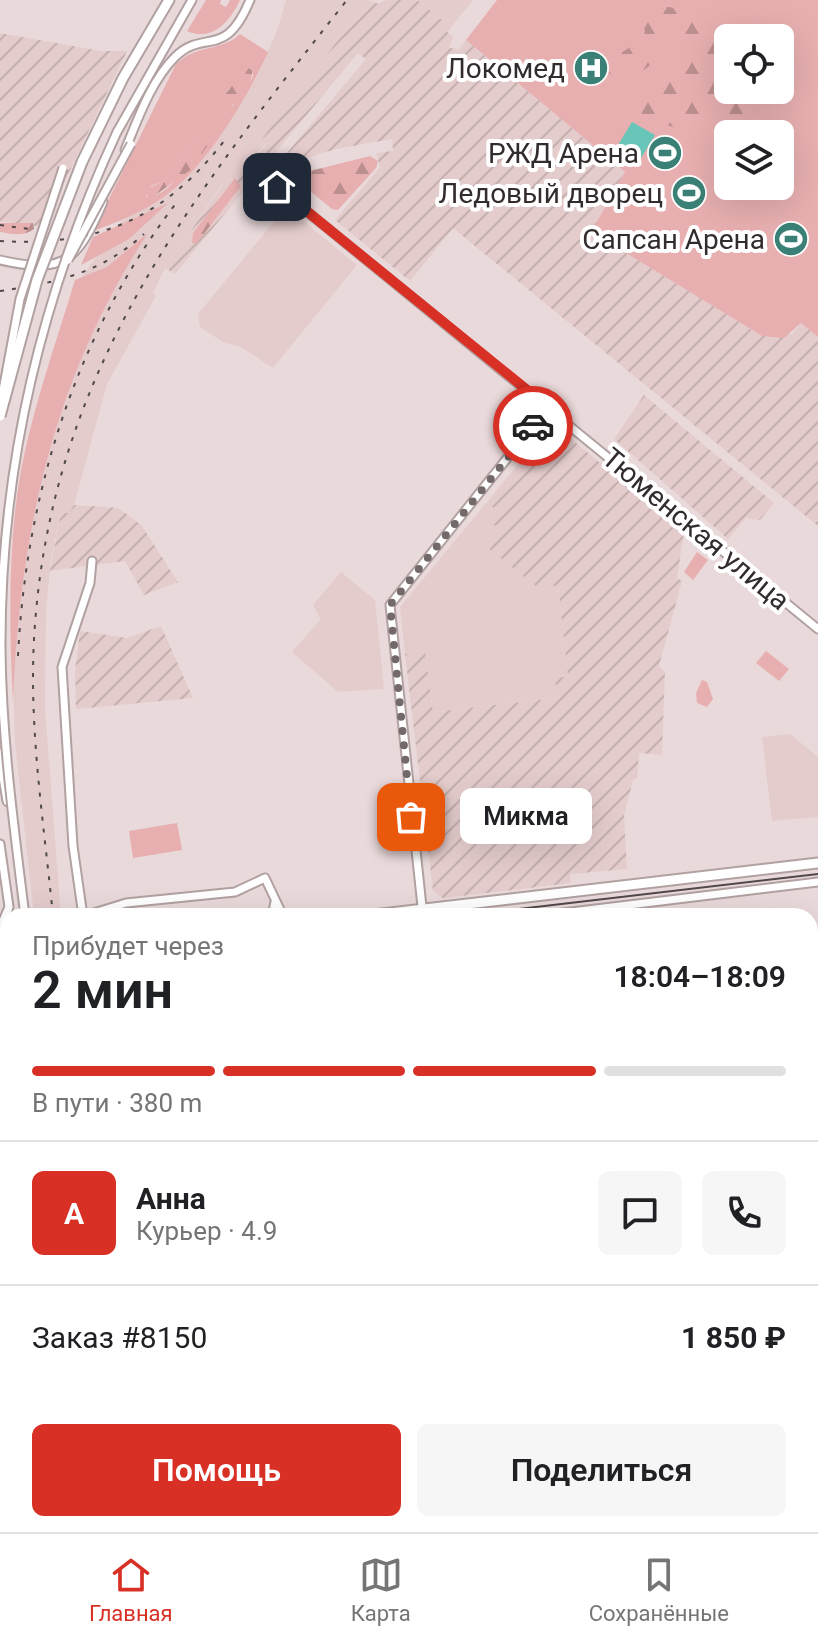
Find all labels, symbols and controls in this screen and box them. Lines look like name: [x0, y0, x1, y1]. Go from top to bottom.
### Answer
map controls: [714, 24, 794, 200]
button: locate: [714, 24, 794, 104]
hospital icon: Локомед: [572, 49, 610, 87]
place label: Локомед: [446, 52, 565, 85]
button: layers: [714, 120, 794, 200]
sports icon: РЖД Арена: [646, 134, 684, 172]
place label: РЖД Арена: [488, 137, 639, 170]
pin: [243, 153, 311, 221]
icon: home: [255, 165, 299, 209]
sports icon: Ледовый дворец: [670, 174, 708, 212]
place label: Ледовый дворец: [439, 177, 663, 210]
sports icon: Сапсан Арена: [772, 220, 810, 258]
place label: Сапсан Арена: [582, 223, 765, 256]
courier: [493, 386, 573, 466]
icon: car: [511, 404, 555, 448]
street label: Тюменская улица: [596, 441, 796, 617]
pin: [377, 783, 445, 851]
callout: Микма: [459, 789, 591, 845]
icon: bag: [389, 795, 433, 839]
text: Микма: [483, 801, 569, 831]
text: Прибудет через: [32, 931, 224, 961]
text: 18:04–18:09: [613, 959, 786, 994]
text: 2 мин: [32, 960, 173, 1021]
text: В пути · 380 m: [32, 1088, 202, 1118]
button: chat: [598, 1171, 682, 1255]
button: phone: [702, 1171, 786, 1255]
text: Анна: [136, 1181, 206, 1216]
text: А: [64, 1196, 84, 1231]
text: Курьер · 4.9: [136, 1216, 277, 1246]
text: Заказ #8150: [32, 1320, 207, 1355]
text: 1 850 ₽: [681, 1320, 786, 1355]
button: Помощь: [32, 1424, 401, 1516]
button: Поделиться: [417, 1424, 786, 1516]
tab: Главная: [89, 1553, 173, 1626]
tab: Карта: [351, 1553, 411, 1626]
tab: Сохранённые: [589, 1553, 729, 1626]

